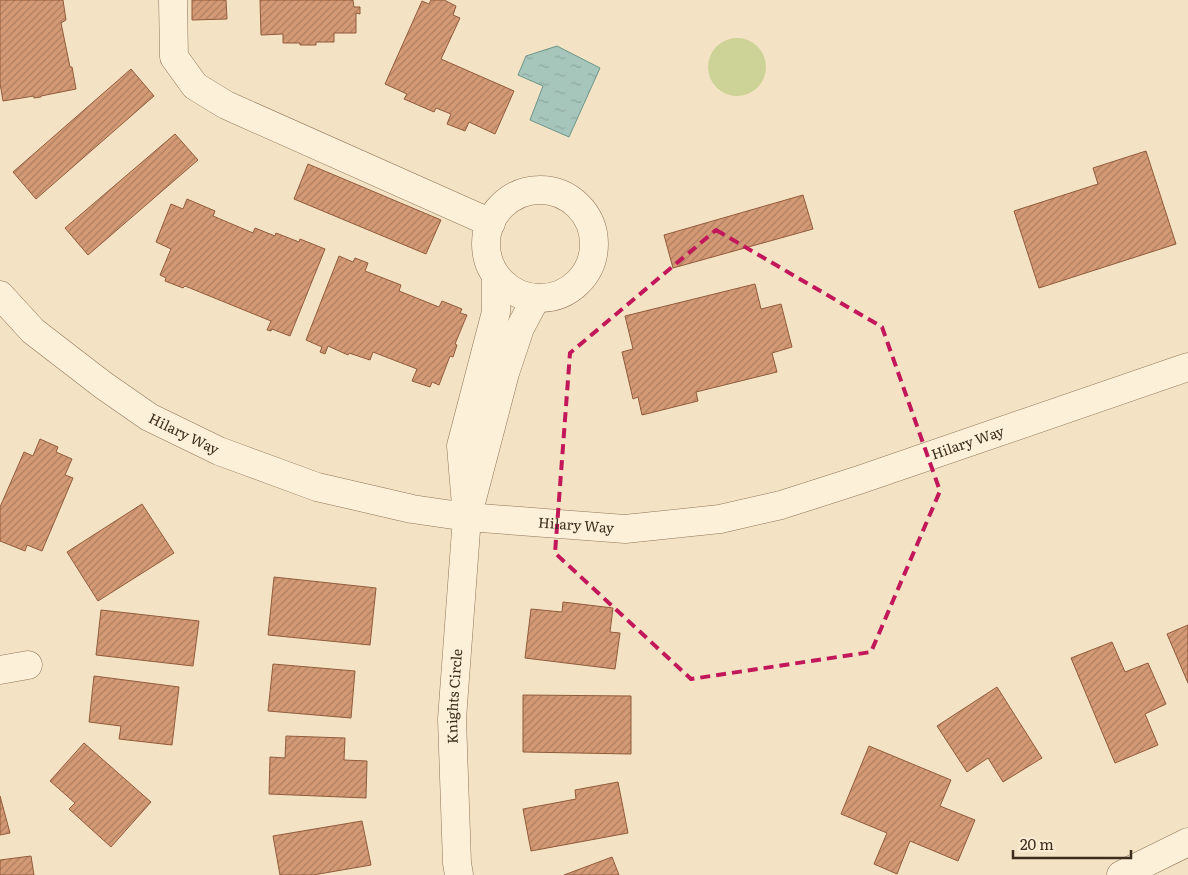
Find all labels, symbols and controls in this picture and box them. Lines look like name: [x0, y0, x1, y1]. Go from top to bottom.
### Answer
street label: Hilary Way: [146, 407, 224, 459]
street label: Hilary Way: [928, 420, 1007, 464]
street label: Hilary Way: [538, 511, 616, 537]
street label: Knights Circle: [441, 648, 466, 744]
scale bar: [1013, 828, 1130, 860]
text: 20 m: [1020, 832, 1054, 855]

